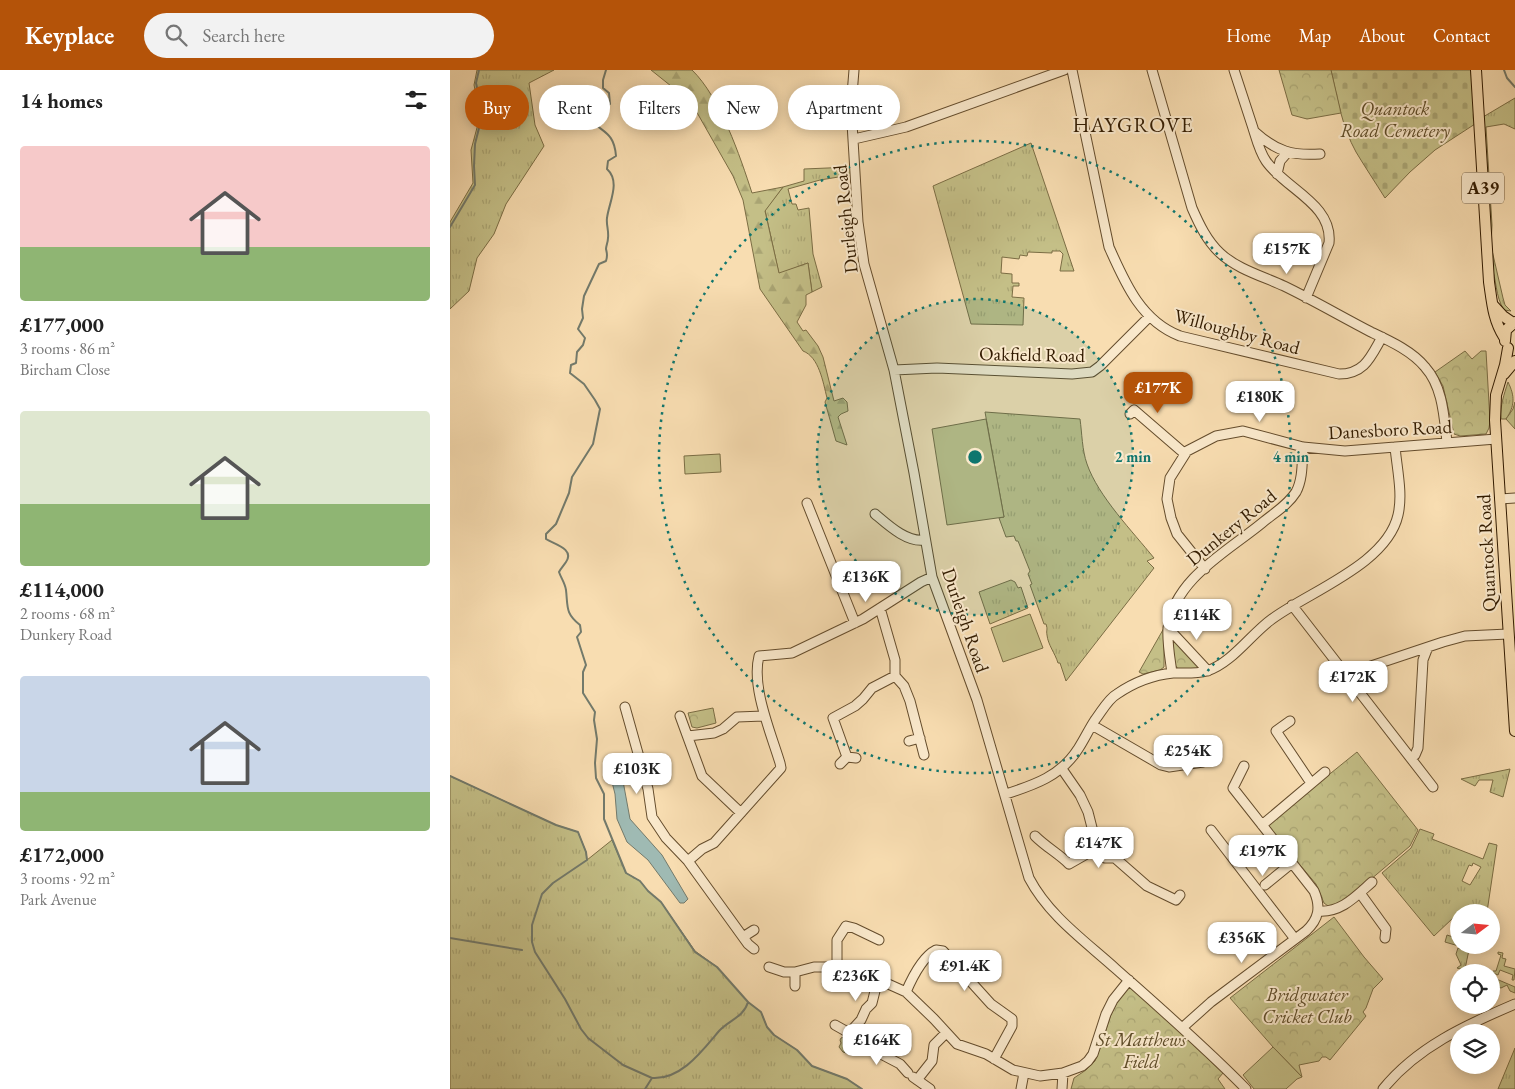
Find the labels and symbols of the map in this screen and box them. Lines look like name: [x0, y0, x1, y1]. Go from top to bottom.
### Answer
park label: Quantock Road Cemetery: [1340, 96, 1450, 143]
district label: HAYGROVE: [1072, 111, 1194, 138]
street label: Durleigh Road: [827, 163, 864, 274]
road number: A39: [1462, 172, 1504, 204]
pin: £157K: [1252, 232, 1322, 275]
street label: Willoughby Road: [1171, 303, 1303, 360]
street label: Oakfield Road: [979, 341, 1086, 368]
pin: £177K: [1123, 372, 1193, 414]
pin: £180K: [1225, 380, 1295, 423]
street label: Danesboro Road: [1327, 414, 1453, 445]
text: 2 min: [1115, 447, 1152, 466]
text: 4 min: [1273, 447, 1310, 466]
centre of rings: [966, 448, 984, 466]
street label: Dunkery Road: [1181, 483, 1282, 571]
street label: Quantock Road: [1471, 493, 1502, 612]
pin: £136K: [831, 560, 901, 603]
street label: Durleigh Road: [936, 565, 995, 676]
pin: £114K: [1162, 598, 1232, 641]
pin: £172K: [1318, 660, 1388, 703]
pin: £254K: [1153, 734, 1223, 777]
pin: £103K: [602, 752, 672, 795]
pin: £147K: [1064, 826, 1134, 869]
pin: £197K: [1228, 834, 1298, 877]
north arrow: [1450, 904, 1500, 954]
pin: £356K: [1207, 922, 1277, 964]
pin: £91.4K: [924, 950, 1006, 992]
pin: £236K: [821, 960, 891, 1002]
park label: Bridgwater Cricket Club: [1262, 982, 1352, 1029]
pin: £164K: [842, 1024, 912, 1066]
park label: St Matthews Field: [1095, 1027, 1187, 1074]

